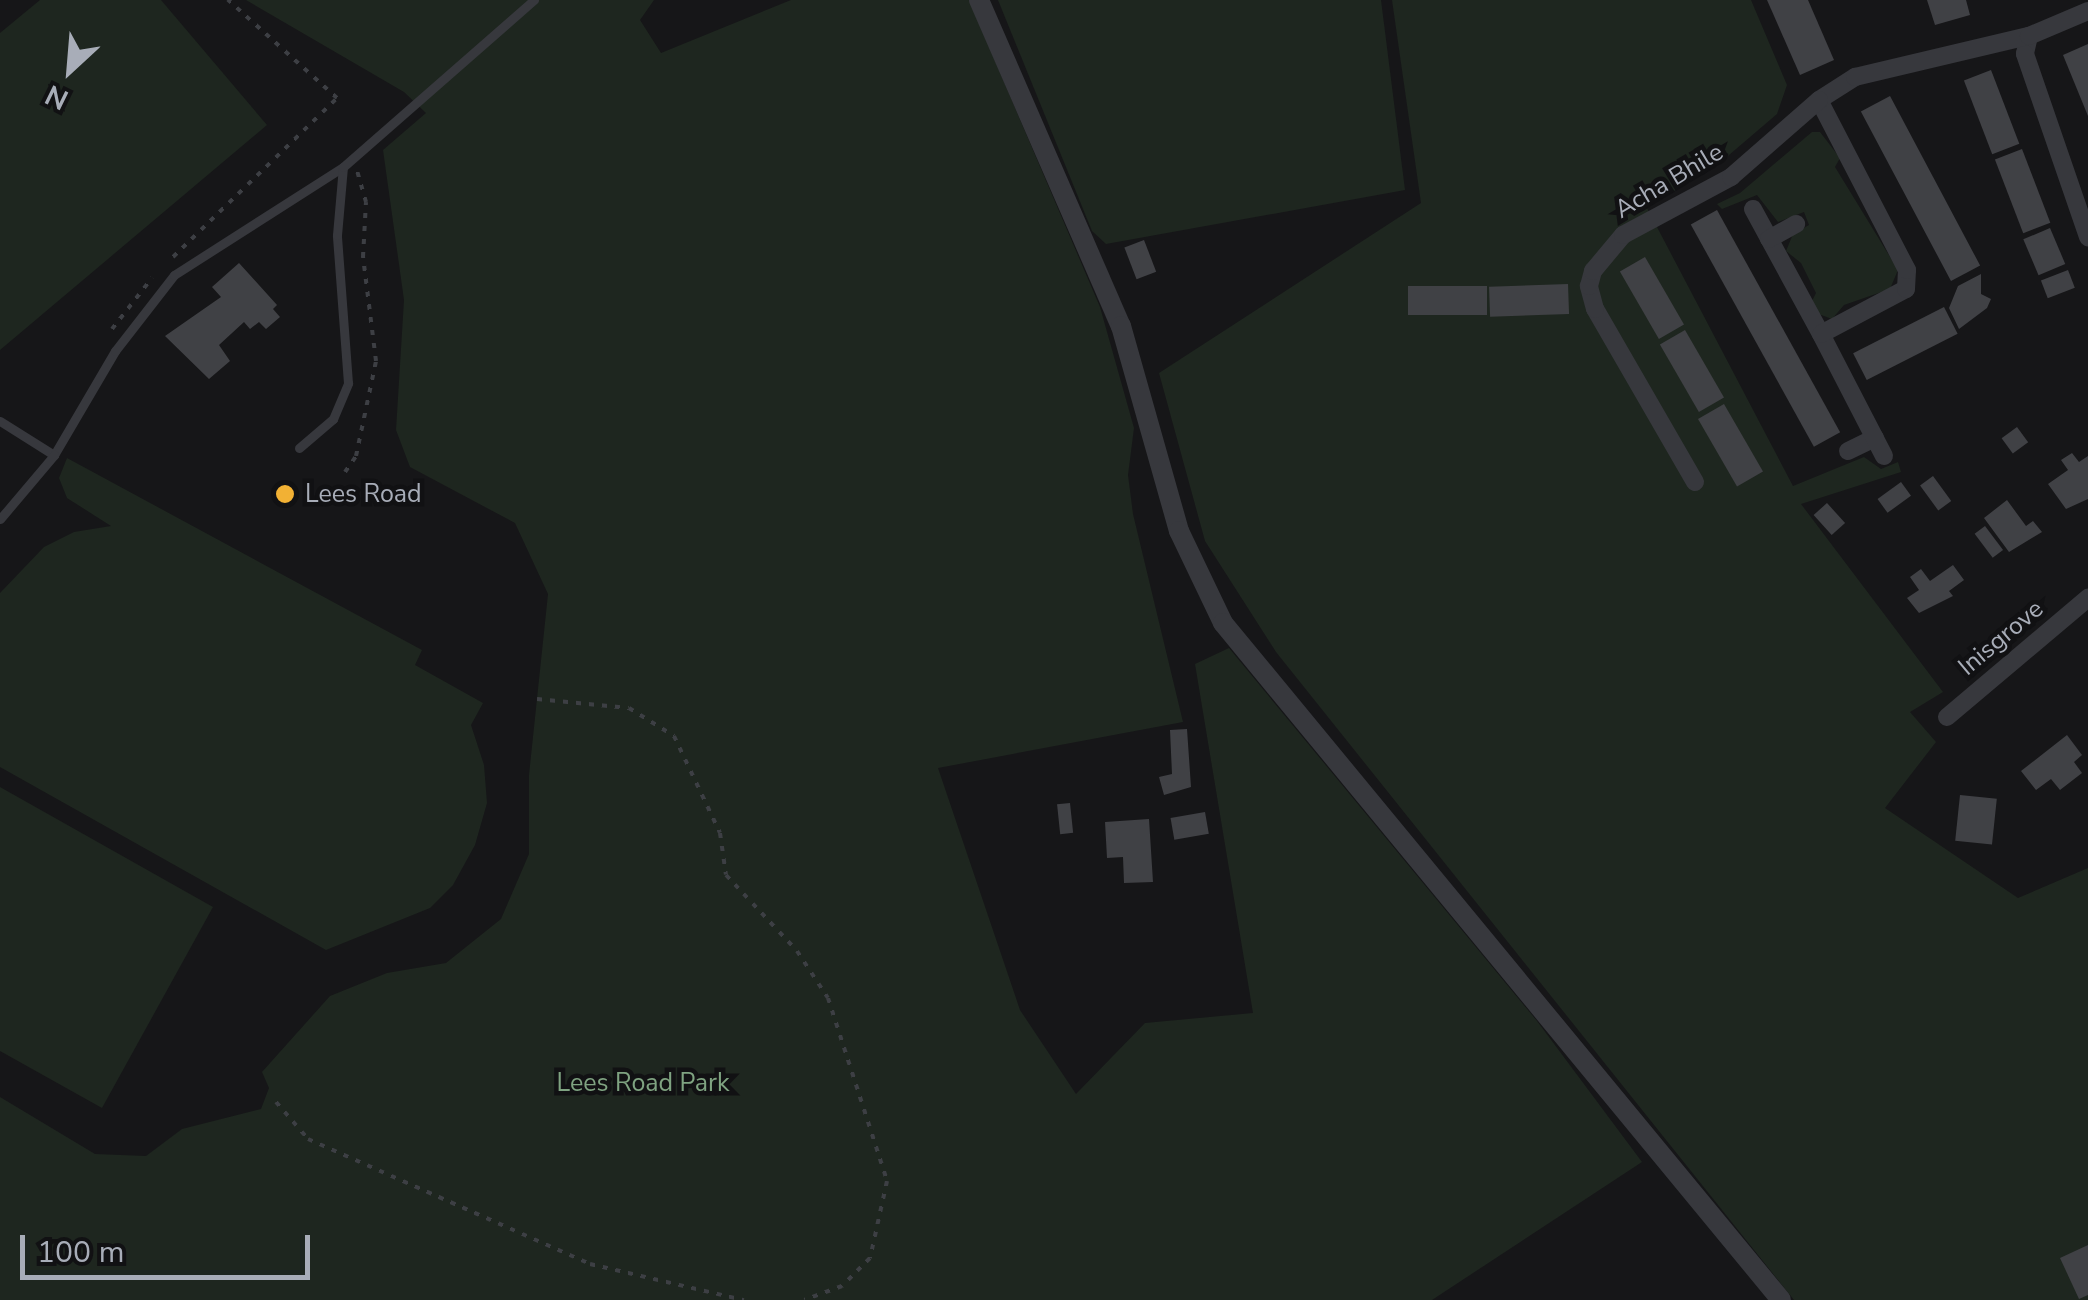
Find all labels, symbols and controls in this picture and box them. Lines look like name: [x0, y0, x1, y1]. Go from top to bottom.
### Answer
north arrow: [20, 20, 120, 120]
text: N: [39, 75, 75, 119]
street label: Acha Bhile: [1609, 137, 1729, 225]
place label: Lees Road: [305, 479, 422, 509]
marker: Lees Road: [274, 483, 296, 505]
street label: Inisgrove: [1952, 594, 2050, 682]
park label: Lees Road Park: [556, 1068, 730, 1098]
scale bar: [25, 1215, 315, 1277]
text: 100 m: [37, 1232, 124, 1273]

